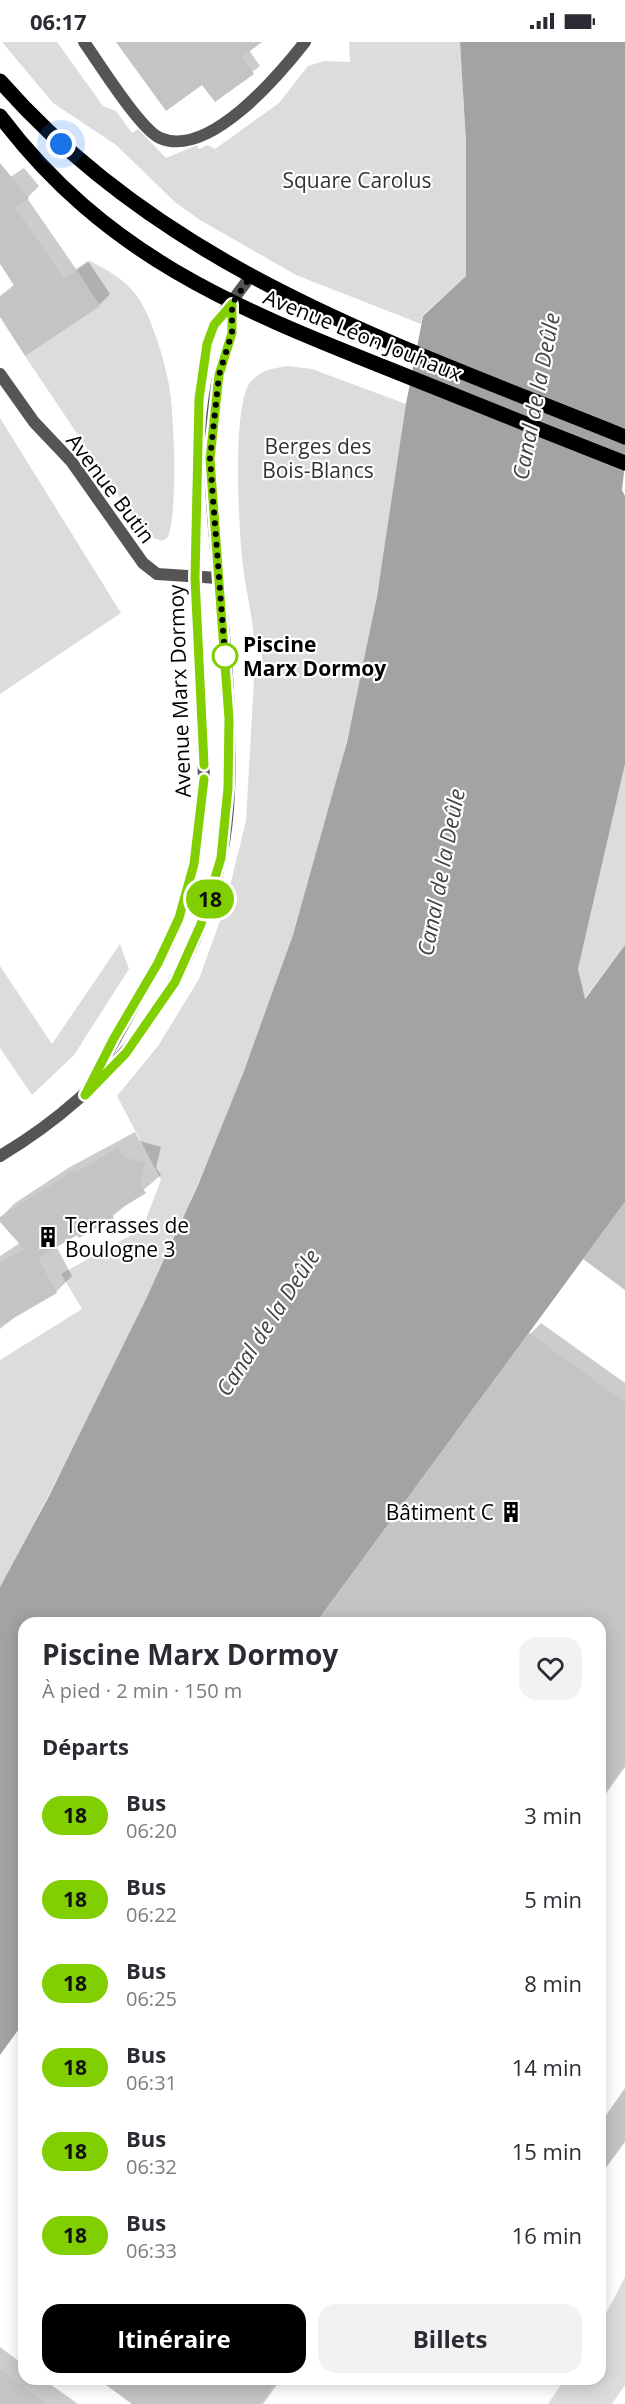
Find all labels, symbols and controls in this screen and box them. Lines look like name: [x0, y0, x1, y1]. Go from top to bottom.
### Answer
text: 06:17: [30, 6, 87, 36]
your location: [46, 129, 76, 159]
park label: Square Carolus: [282, 166, 432, 194]
street label: Avenue Léon Jouhaux: [260, 282, 466, 388]
water label: Canal de la Deûle: [504, 310, 566, 482]
street label: Avenue Butin: [60, 427, 162, 549]
park label: Berges des Bois-Blancs: [262, 432, 374, 484]
street label: Avenue Marx Dormoy: [161, 583, 197, 798]
place label: Piscine Marx Dormoy: [243, 630, 386, 682]
marker: Piscine Marx Dormoy: [212, 643, 238, 669]
water label: Canal de la Deûle: [409, 786, 471, 958]
line badge: 18: [183, 880, 237, 918]
text: 18: [198, 885, 222, 913]
place label: Terrasses de Boulogne 3: [65, 1211, 189, 1263]
building icon: Terrasses de Boulogne 3: [36, 1225, 60, 1249]
water label: Canal de la Deûle: [208, 1243, 326, 1401]
place label: Bâtiment C: [386, 1498, 494, 1526]
building icon: Bâtiment C: [499, 1500, 523, 1524]
text: Piscine Marx Dormoy: [42, 1635, 338, 1673]
button: heart: [519, 1637, 582, 1700]
text: À pied · 2 min · 150 m: [42, 1677, 242, 1704]
text: Départs: [42, 1731, 129, 1761]
text: Bus: [126, 1787, 166, 1817]
text: 3 min: [524, 1800, 582, 1830]
text: 18: [63, 1801, 87, 1829]
text: 06:20: [126, 1817, 177, 1844]
text: Bus: [126, 1871, 166, 1901]
text: 5 min: [524, 1884, 582, 1914]
text: 18: [63, 1885, 87, 1913]
text: 06:22: [126, 1901, 177, 1928]
text: Bus: [126, 1955, 166, 1985]
text: 8 min: [524, 1968, 582, 1998]
text: 18: [63, 1969, 87, 1997]
text: 06:25: [126, 1985, 177, 2012]
text: Bus: [126, 2039, 166, 2069]
text: 14 min: [512, 2052, 582, 2082]
text: 18: [63, 2053, 87, 2081]
text: 06:31: [126, 2069, 177, 2096]
text: Bus: [126, 2123, 166, 2153]
text: 15 min: [512, 2136, 582, 2166]
text: 18: [63, 2137, 87, 2165]
text: 06:32: [126, 2153, 177, 2180]
text: Bus: [126, 2207, 166, 2237]
text: 16 min: [512, 2220, 582, 2250]
text: 18: [63, 2221, 87, 2249]
text: 06:33: [126, 2237, 177, 2264]
button: Itinéraire: [42, 2304, 306, 2373]
button: Billets: [318, 2304, 582, 2373]

